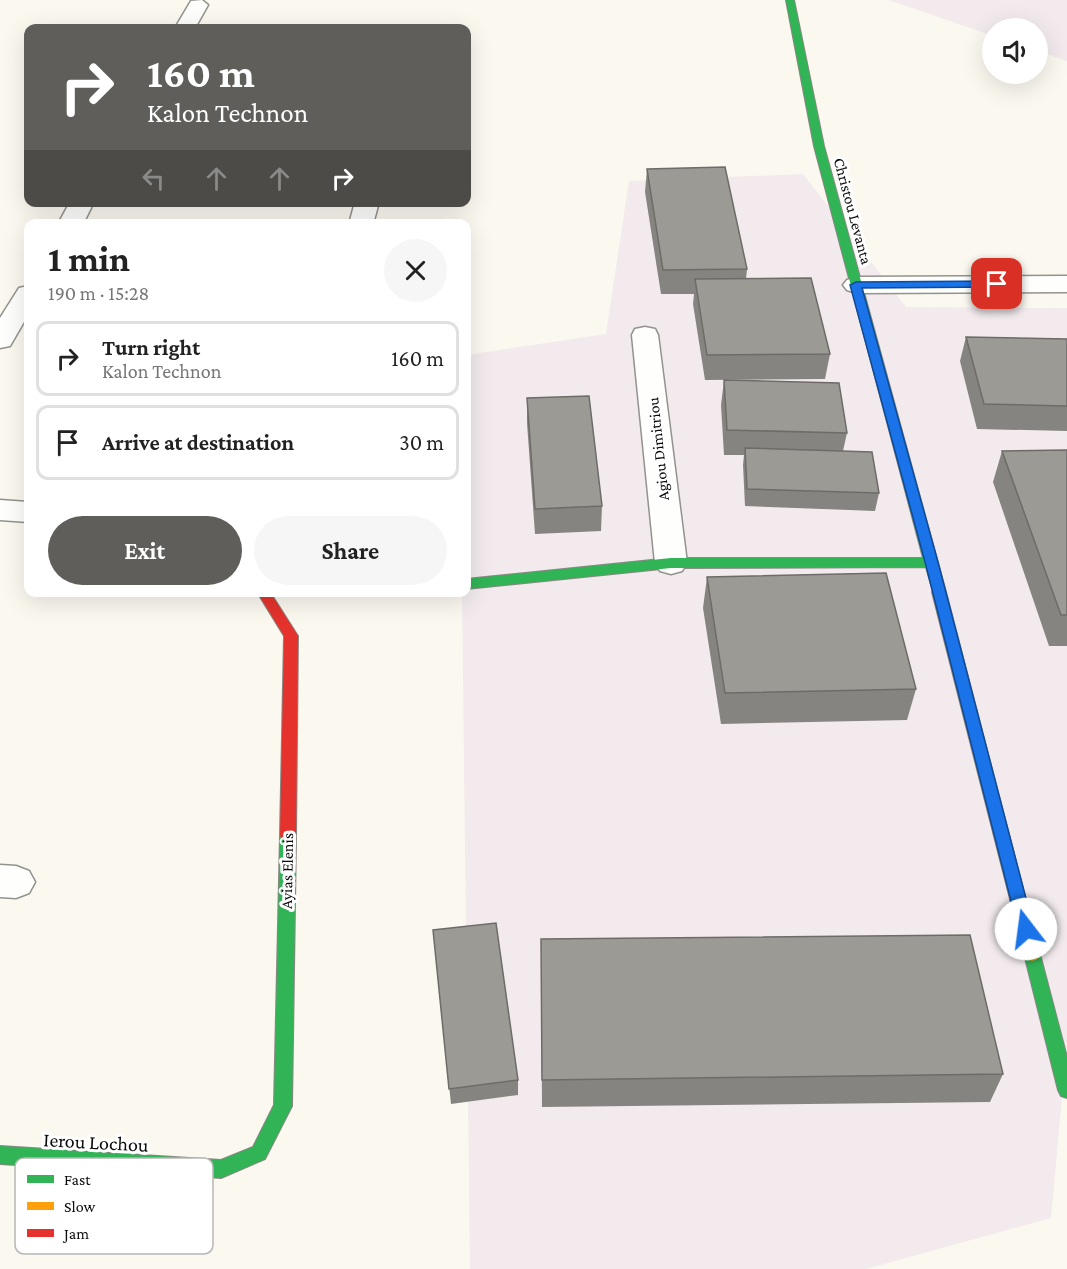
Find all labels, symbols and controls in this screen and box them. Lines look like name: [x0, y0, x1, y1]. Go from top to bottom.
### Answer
map controls: [982, 18, 1048, 84]
button: sound: [982, 18, 1048, 84]
icon: right: [48, 48, 126, 126]
text: 160 m: [147, 49, 255, 96]
text: Kalon Technon: [147, 98, 308, 128]
street label: Christou Levanta: [831, 156, 876, 267]
icon: left: [137, 162, 170, 195]
icon: ahead: [200, 162, 233, 195]
icon: ahead: [263, 162, 296, 195]
icon: right: [326, 162, 359, 195]
text: 1 min: [48, 239, 130, 279]
button: close: [384, 239, 447, 302]
pin: [971, 258, 1022, 309]
icon: arrive: [980, 267, 1013, 300]
text: 190 m · 15:28: [48, 282, 149, 304]
text: Turn right: [102, 335, 200, 360]
icon: right: [51, 342, 84, 375]
text: 160 m: [391, 346, 444, 371]
text: Kalon Technon: [102, 360, 221, 382]
street label: Agiou Dimitriou: [644, 396, 673, 502]
icon: arrive: [51, 426, 84, 459]
text: Arrive at destination: [102, 430, 294, 455]
text: 30 m: [399, 430, 444, 455]
button: Exit: [48, 516, 242, 585]
button: Share: [254, 516, 447, 585]
street label: Ayias Elenis: [278, 833, 297, 909]
position arrow: [994, 897, 1058, 961]
street label: Ierou Lochou: [43, 1128, 149, 1156]
legend: [15, 1158, 213, 1254]
text: Fast: [64, 1171, 91, 1188]
text: Slow: [64, 1198, 96, 1215]
text: Jam: [62, 1225, 89, 1243]

